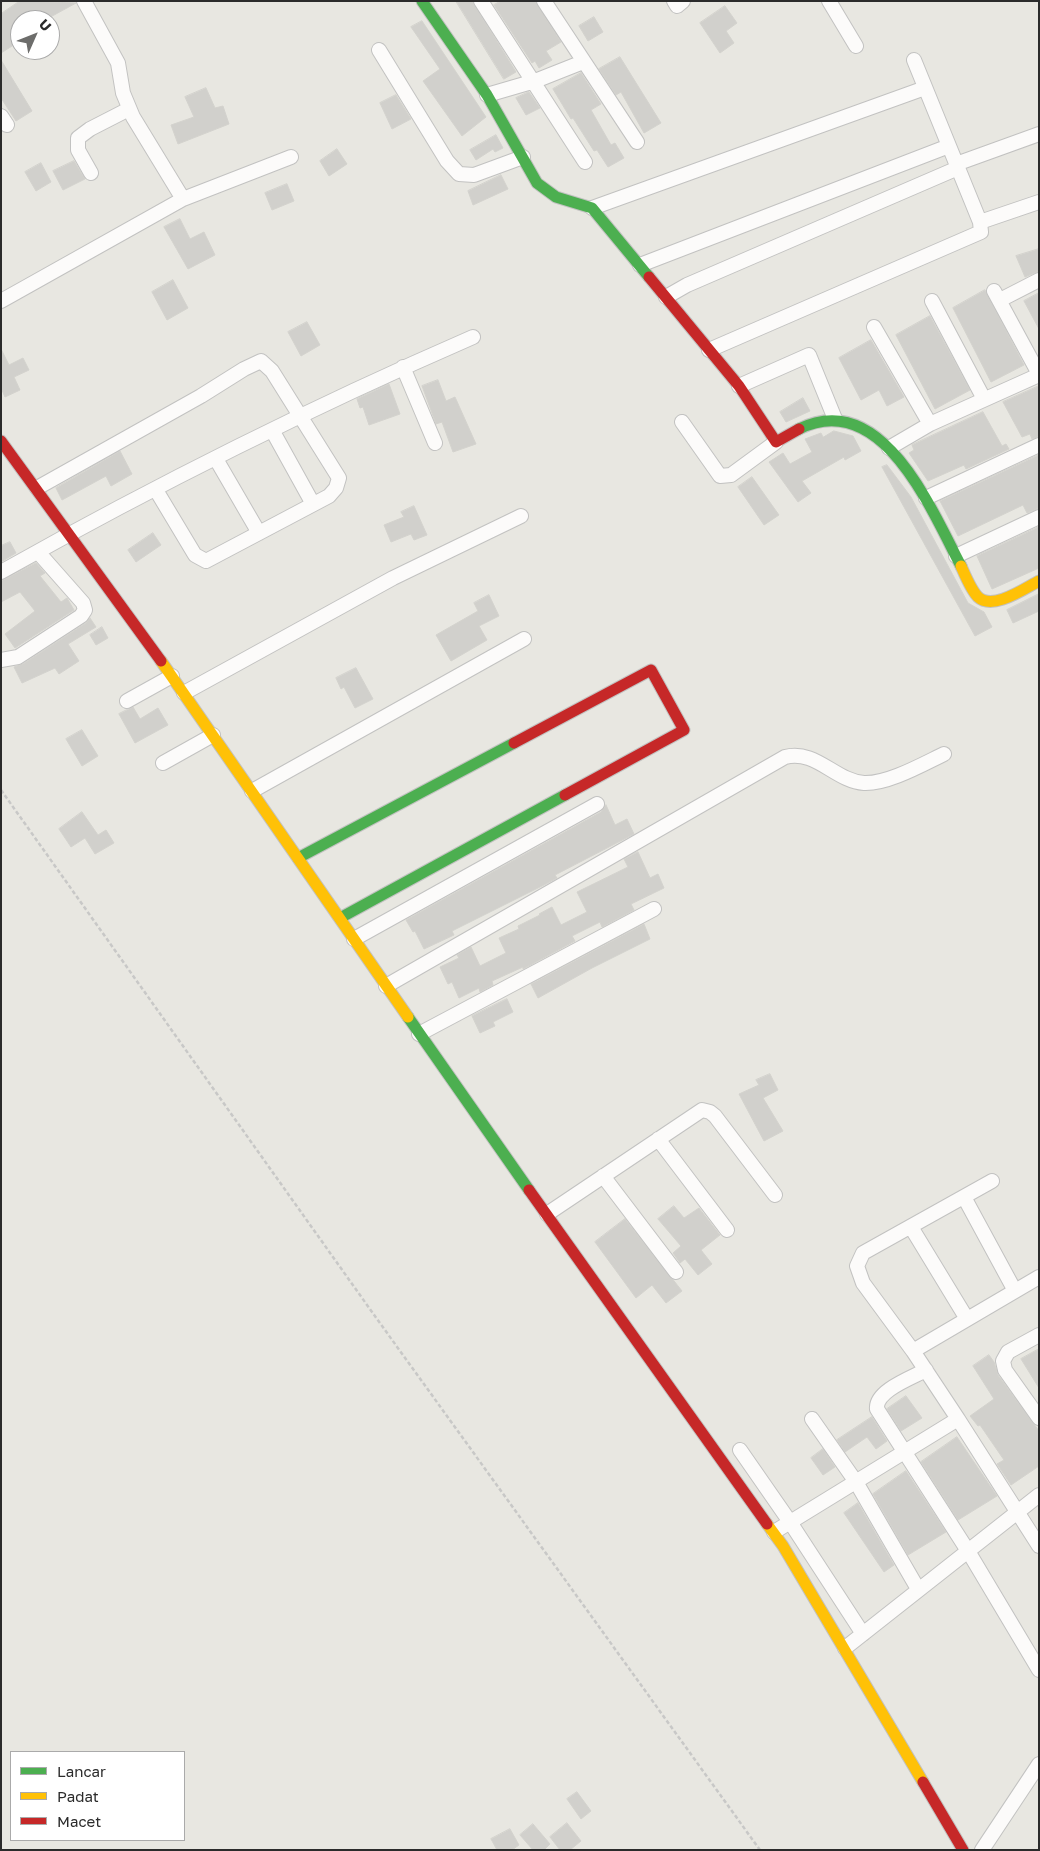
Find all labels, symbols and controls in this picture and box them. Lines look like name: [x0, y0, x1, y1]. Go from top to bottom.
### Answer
north arrow: [10, 10, 60, 60]
text: U: [36, 15, 55, 35]
legend: [10, 1751, 185, 1841]
text: Lancar: [57, 1762, 106, 1780]
text: Padat: [57, 1787, 99, 1805]
text: Macet: [57, 1812, 101, 1830]

